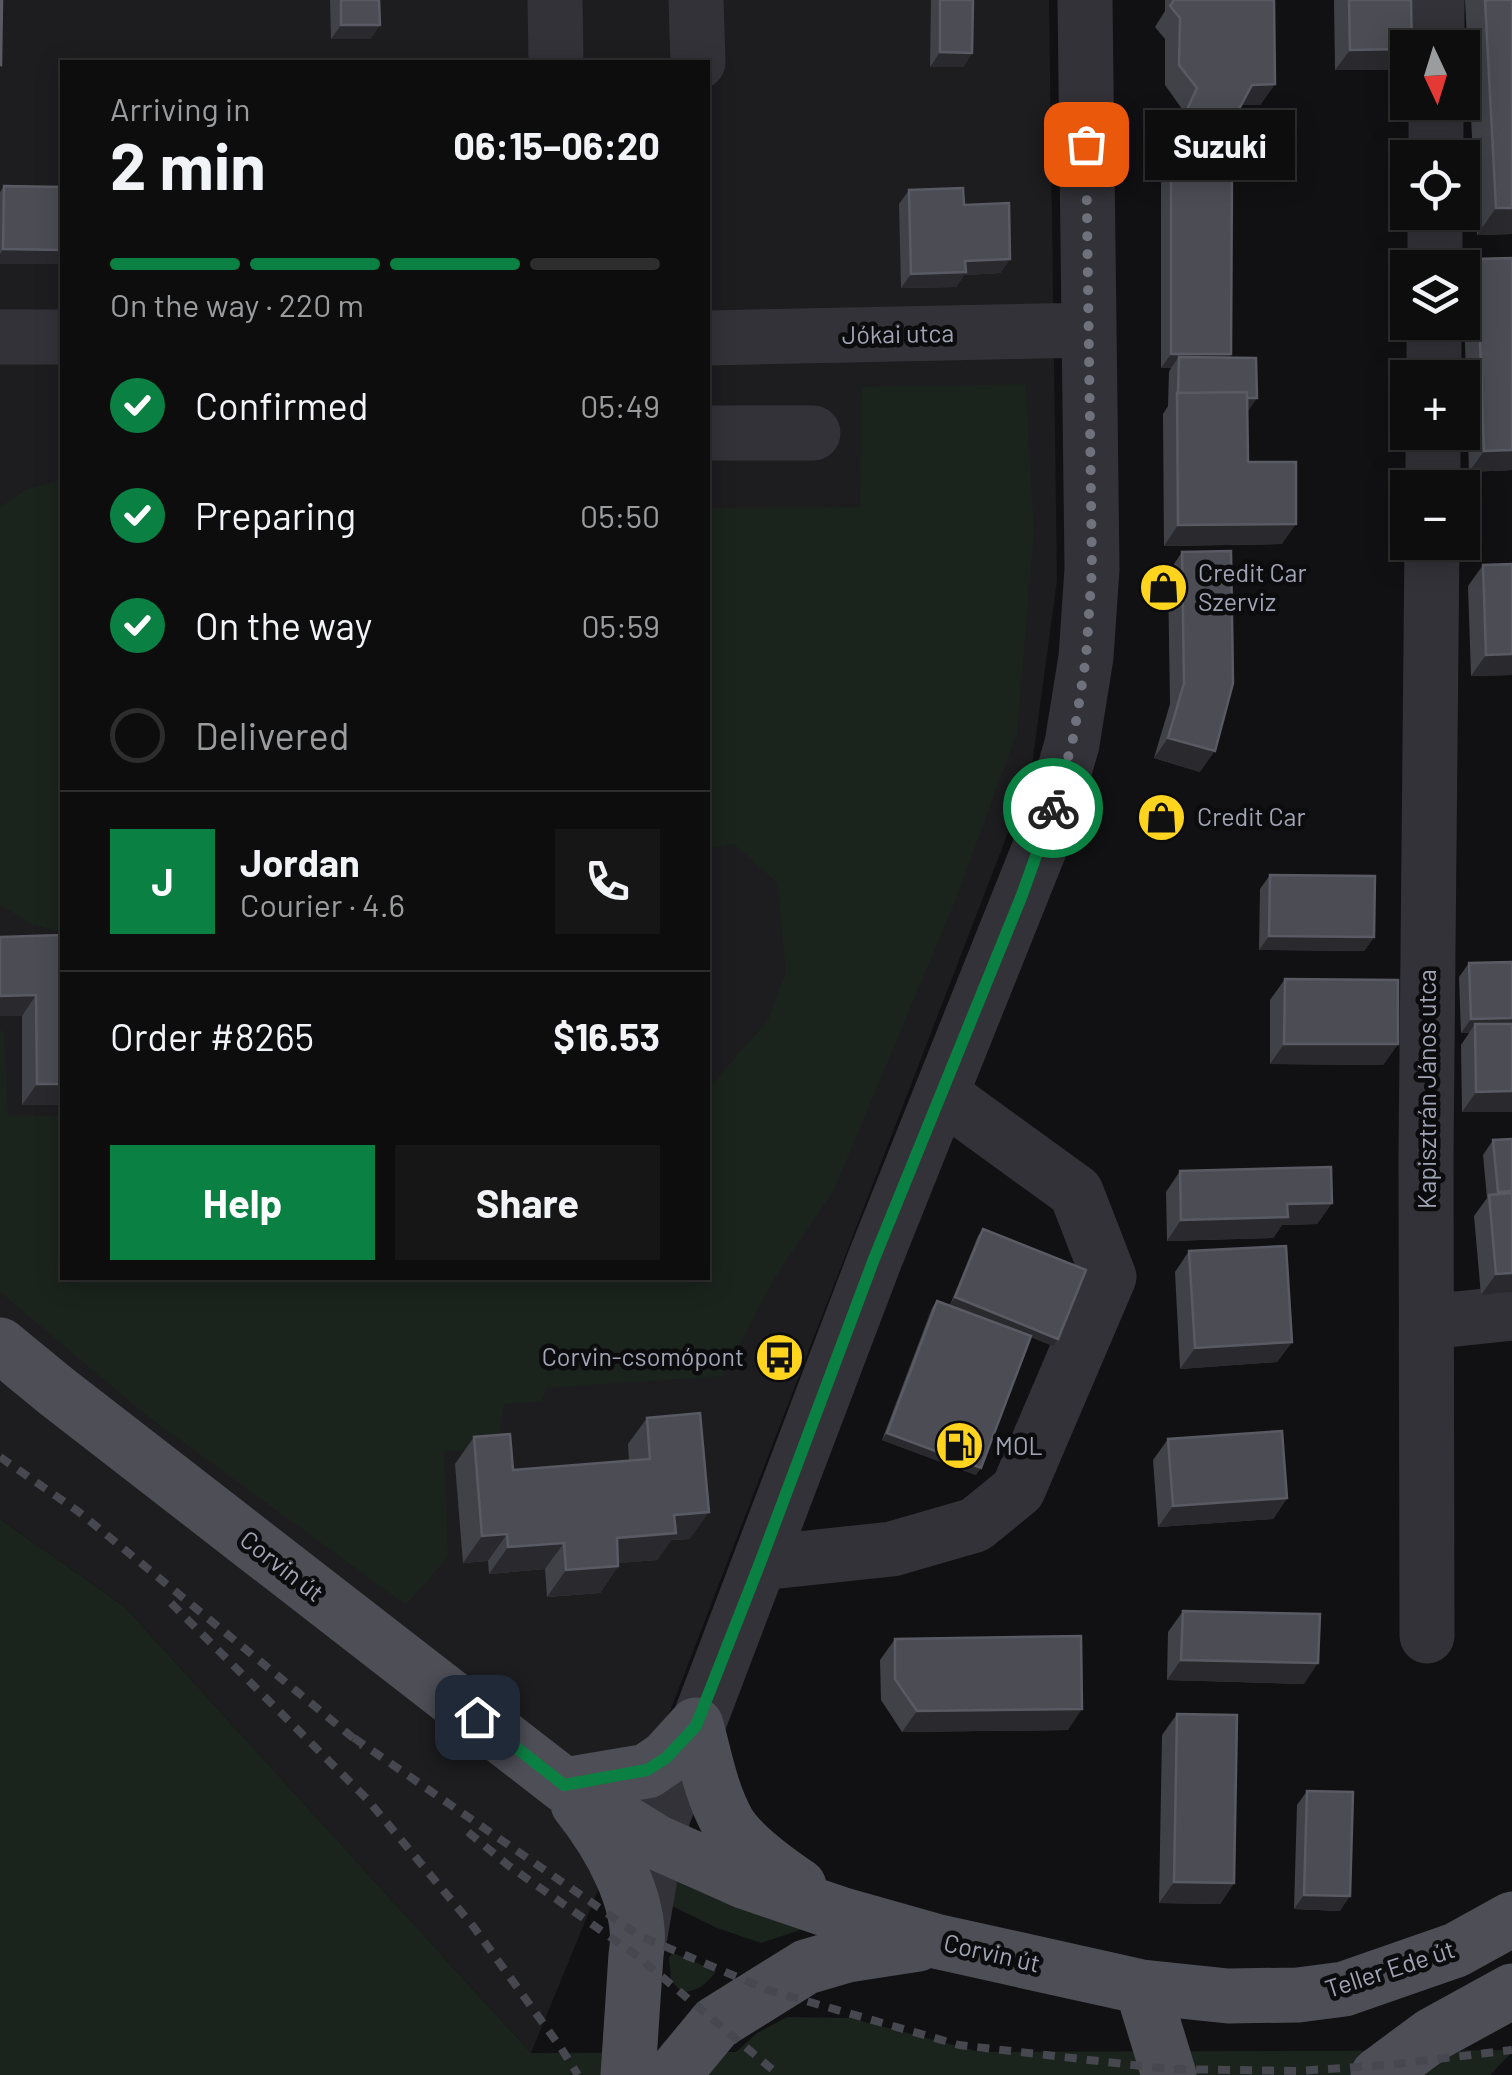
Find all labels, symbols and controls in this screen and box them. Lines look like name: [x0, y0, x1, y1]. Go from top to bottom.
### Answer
north arrow: [1390, 30, 1480, 120]
map controls: [1390, 30, 1480, 560]
text: Arriving in: [110, 89, 250, 127]
pin: [1044, 102, 1129, 187]
callout: Suzuki: [1146, 109, 1296, 179]
icon: bag: [1059, 117, 1114, 172]
text: 06:15–06:20: [453, 122, 660, 168]
text: 2 min: [110, 125, 266, 203]
text: Suzuki: [1173, 126, 1267, 164]
button: locate: [1390, 140, 1480, 230]
button: layers: [1390, 250, 1480, 340]
text: On the way · 220 m: [110, 285, 364, 323]
street label: Jókai utca: [842, 317, 954, 349]
button: +: [1390, 360, 1480, 450]
icon: check: [110, 378, 165, 433]
text: Confirmed: [195, 382, 368, 428]
text: 05:49: [580, 386, 660, 424]
button: −: [1390, 470, 1480, 560]
icon: check: [110, 488, 165, 543]
text: Preparing: [195, 492, 356, 538]
text: 05:50: [580, 496, 660, 534]
place label: Credit Car Szerviz: [1198, 557, 1306, 616]
shop icon: Credit Car Szerviz: [1137, 561, 1189, 613]
icon: check: [110, 598, 165, 653]
text: On the way: [195, 602, 372, 648]
text: 05:59: [582, 606, 660, 644]
text: Delivered: [195, 712, 349, 758]
courier: [1003, 758, 1103, 858]
icon: bike: [1026, 781, 1081, 836]
shop icon: Credit Car: [1136, 791, 1188, 843]
place label: Credit Car: [1197, 801, 1305, 831]
button: phone: [555, 829, 660, 934]
text: Jordan: [240, 839, 360, 885]
text: J: [151, 858, 174, 904]
text: Courier · 4.6: [240, 885, 405, 923]
street label: Kapisztrán János utca: [1411, 969, 1441, 1209]
text: Order #8265: [110, 1013, 314, 1059]
text: $16.53: [553, 1013, 660, 1059]
button: Help: [110, 1145, 375, 1260]
button: Share: [395, 1145, 660, 1260]
bus stop icon: Corvin-csomópont: [753, 1331, 805, 1383]
place label: Corvin-csomópont: [542, 1341, 744, 1371]
fuel station icon: MOL: [934, 1420, 986, 1472]
place label: MOL: [995, 1430, 1043, 1460]
street label: Corvin út: [235, 1523, 330, 1607]
pin: [435, 1675, 520, 1760]
icon: home: [450, 1690, 505, 1745]
street label: Corvin út: [941, 1926, 1043, 1978]
street label: Teller Ede út: [1321, 1933, 1458, 2003]

